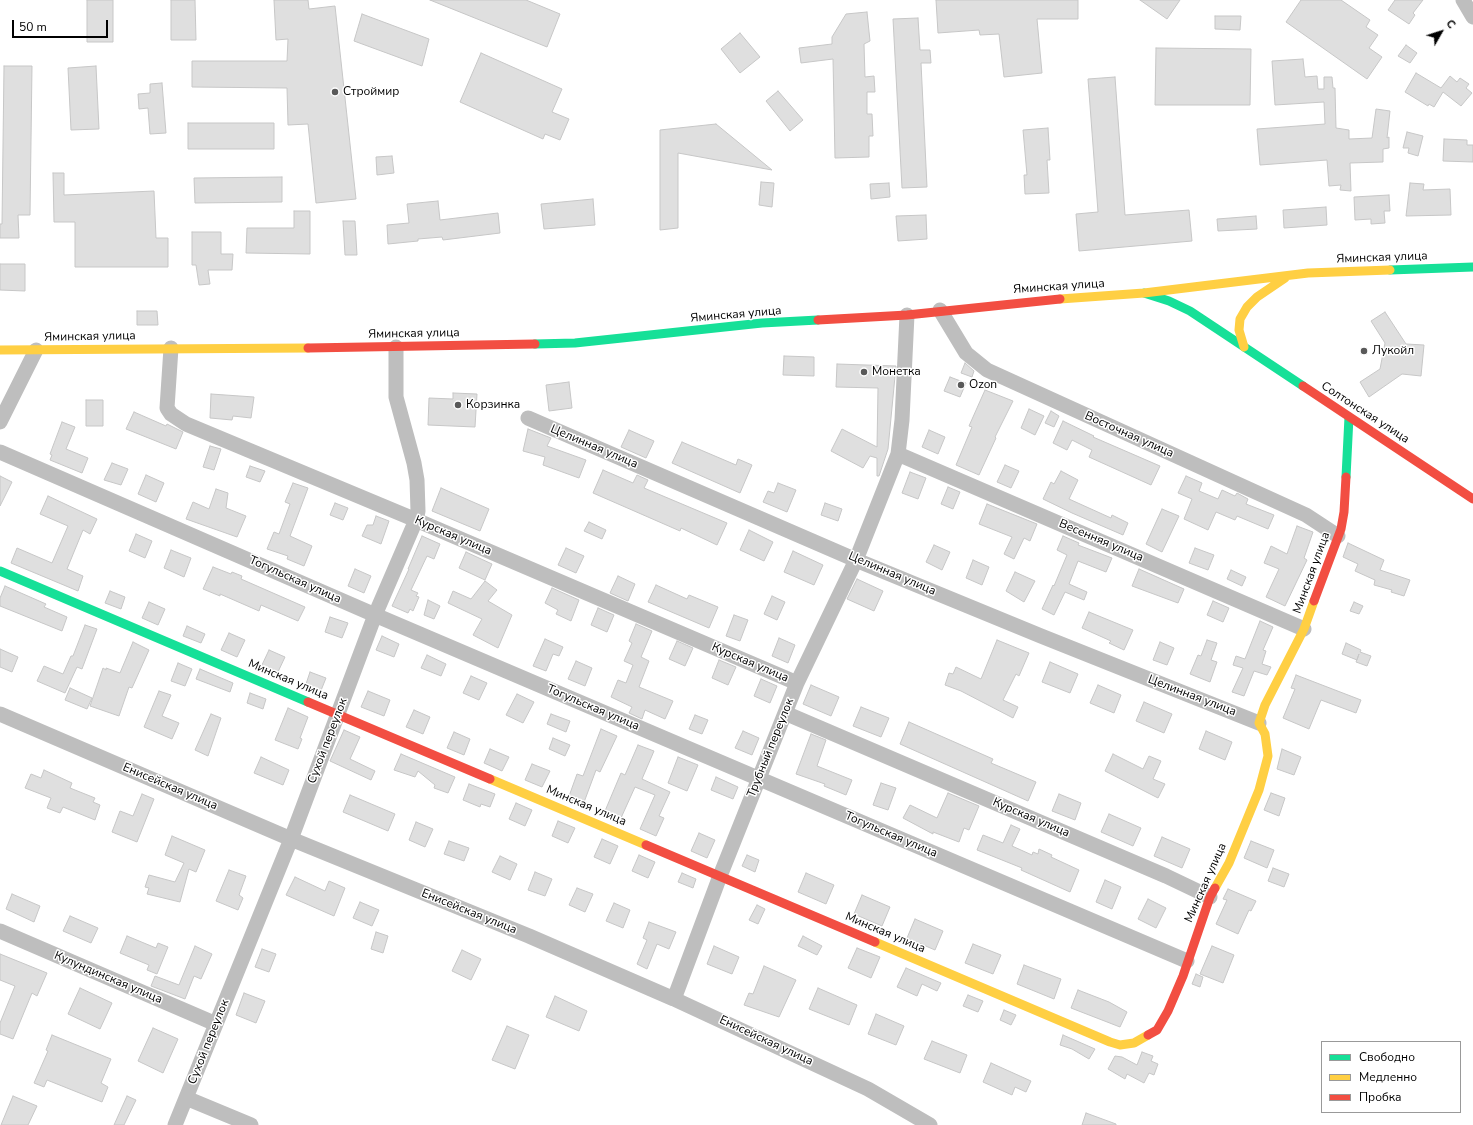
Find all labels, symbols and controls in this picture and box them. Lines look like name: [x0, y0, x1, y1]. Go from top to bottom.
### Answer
scale bar: [14, 12, 110, 38]
north arrow: [1421, 12, 1461, 52]
text: С: [1443, 16, 1459, 32]
text: 50 m: [19, 19, 47, 35]
place label: Строймир: [343, 85, 399, 99]
marker: Строймир: [330, 87, 340, 97]
street label: Яминская улица: [1336, 249, 1428, 267]
street label: Яминская улица: [1013, 277, 1105, 297]
street label: Яминская улица: [690, 304, 782, 326]
street label: Яминская улица: [368, 326, 460, 342]
street label: Яминская улица: [44, 329, 136, 345]
place label: Лукойл: [1372, 344, 1414, 358]
marker: Лукойл: [1359, 346, 1369, 356]
place label: Монетка: [872, 365, 921, 379]
marker: Монетка: [859, 367, 869, 377]
place label: Ozon: [969, 378, 997, 392]
street label: Солтонская улица: [1318, 379, 1412, 447]
marker: Ozon: [956, 380, 966, 390]
place label: Корзинка: [466, 398, 520, 412]
marker: Корзинка: [453, 400, 463, 410]
street label: Восточная улица: [1082, 409, 1176, 461]
street label: Целинная улица: [548, 422, 640, 472]
street label: Курская улица: [412, 513, 494, 559]
street label: Весенняя улица: [1057, 517, 1145, 565]
street label: Минская улица: [1291, 530, 1333, 616]
street label: Целинная улица: [846, 549, 938, 599]
street label: Тогульская улица: [247, 553, 343, 607]
street label: Курская улица: [709, 640, 791, 686]
street label: Минская улица: [246, 657, 330, 703]
street label: Целинная улица: [1146, 673, 1238, 719]
street label: Тогульская улица: [545, 682, 641, 734]
street label: Сухой переулок: [305, 696, 351, 786]
street label: Трубный переулок: [745, 696, 797, 800]
street label: Енисейская улица: [120, 761, 220, 813]
street label: Минская улица: [544, 783, 628, 829]
street label: Курская улица: [990, 795, 1072, 841]
street label: Тогульская улица: [843, 809, 939, 861]
street label: Минская улица: [1182, 841, 1230, 925]
street label: Енисейская улица: [419, 886, 519, 938]
street label: Минская улица: [843, 910, 927, 956]
street label: Кулундинская улица: [52, 949, 164, 1007]
street label: Сухой переулок: [185, 997, 233, 1087]
street label: Енисейская улица: [717, 1013, 815, 1069]
legend: [1321, 1041, 1461, 1113]
text: Свободно: [1359, 1049, 1415, 1065]
text: Медленно: [1359, 1069, 1417, 1085]
text: Пробка: [1359, 1089, 1402, 1105]

